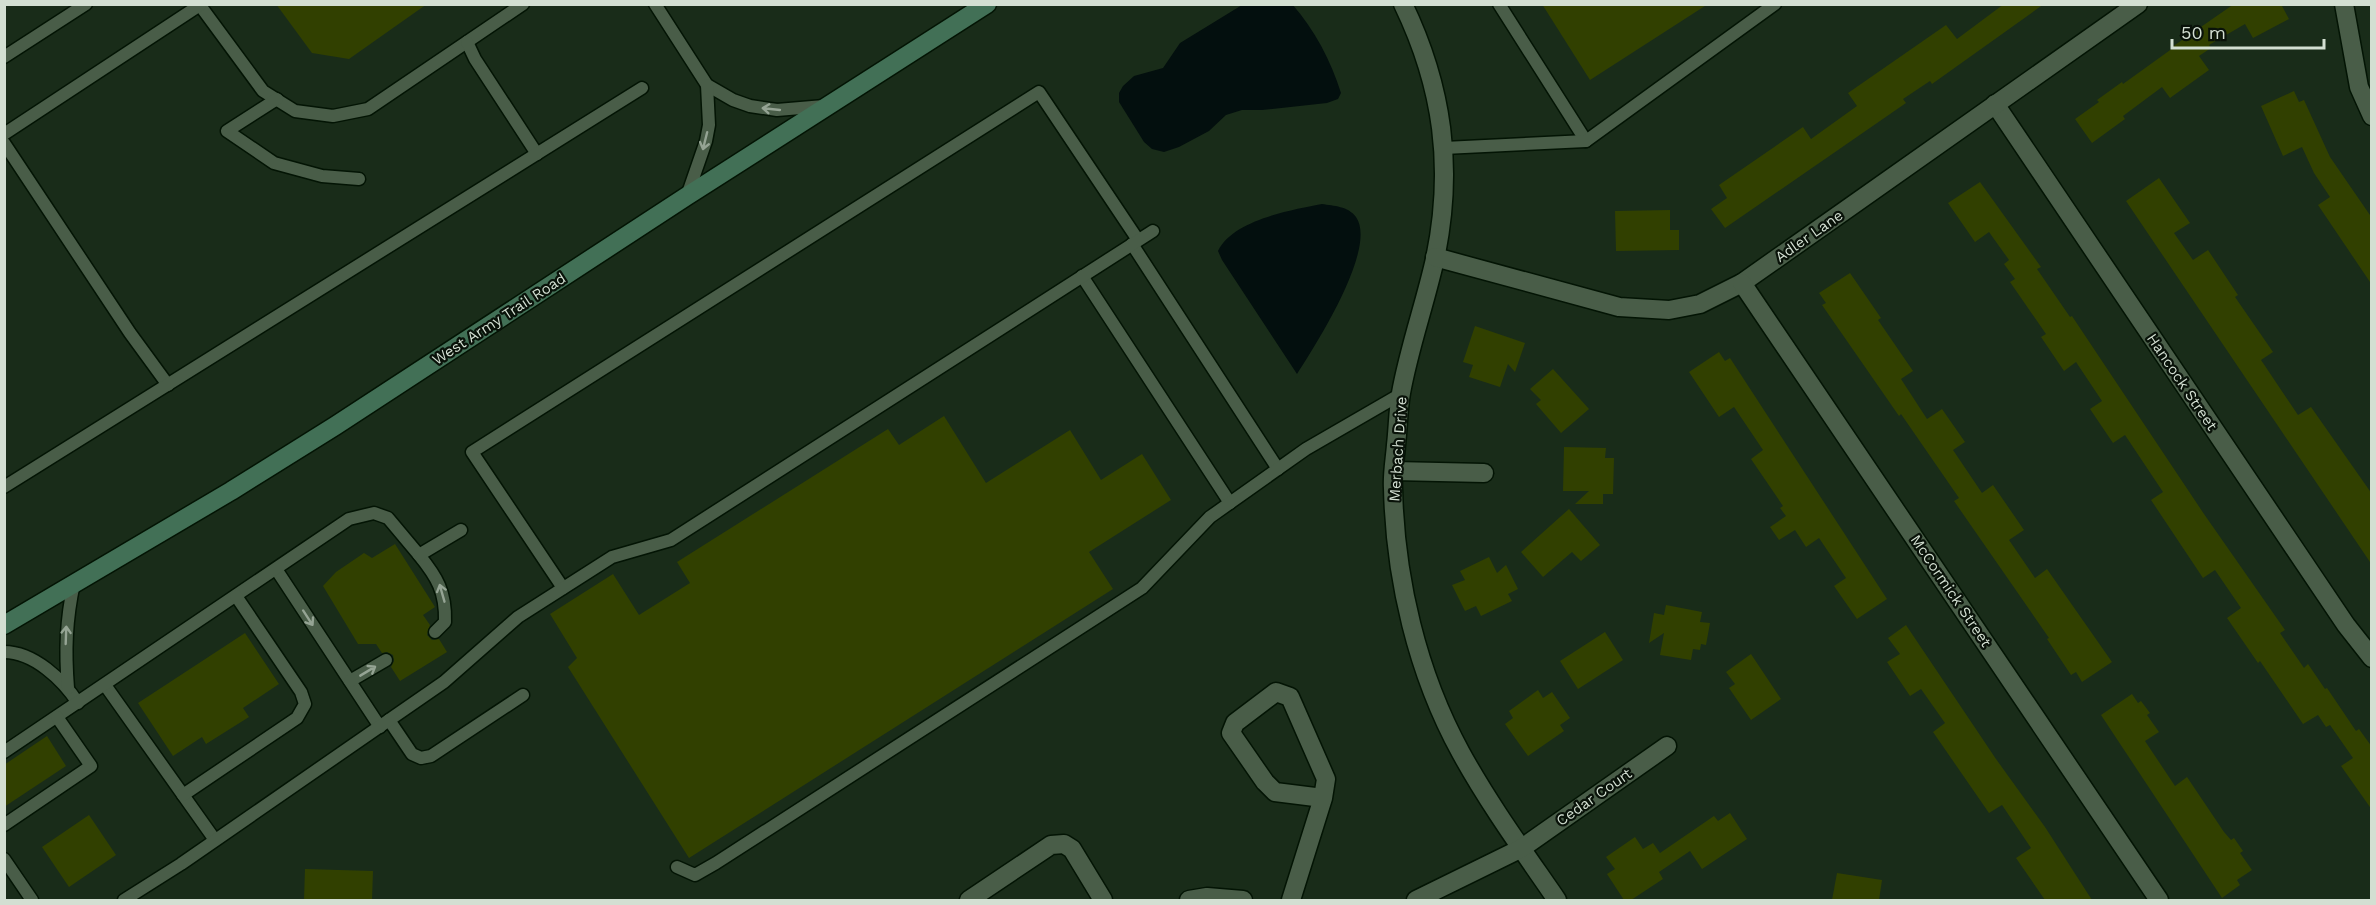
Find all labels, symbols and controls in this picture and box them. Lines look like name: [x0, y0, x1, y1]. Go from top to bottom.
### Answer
scale bar: [2172, 12, 2324, 50]
text: 50 m: [2181, 22, 2226, 43]
one-way arrow: [762, 103, 782, 114]
one-way arrow: [699, 132, 711, 151]
street label: Adler Lane: [1772, 206, 1846, 266]
street label: West Army Trail Road: [429, 269, 569, 369]
street label: Hancock Street: [2143, 330, 2221, 434]
street label: Merbach Drive: [1385, 396, 1411, 502]
street label: McCormick Street: [1907, 531, 1996, 651]
one-way arrow: [435, 583, 447, 602]
one-way arrow: [302, 609, 314, 625]
one-way arrow: [61, 626, 72, 646]
one-way arrow: [359, 664, 376, 676]
street label: Cedar Court: [1553, 764, 1636, 830]

